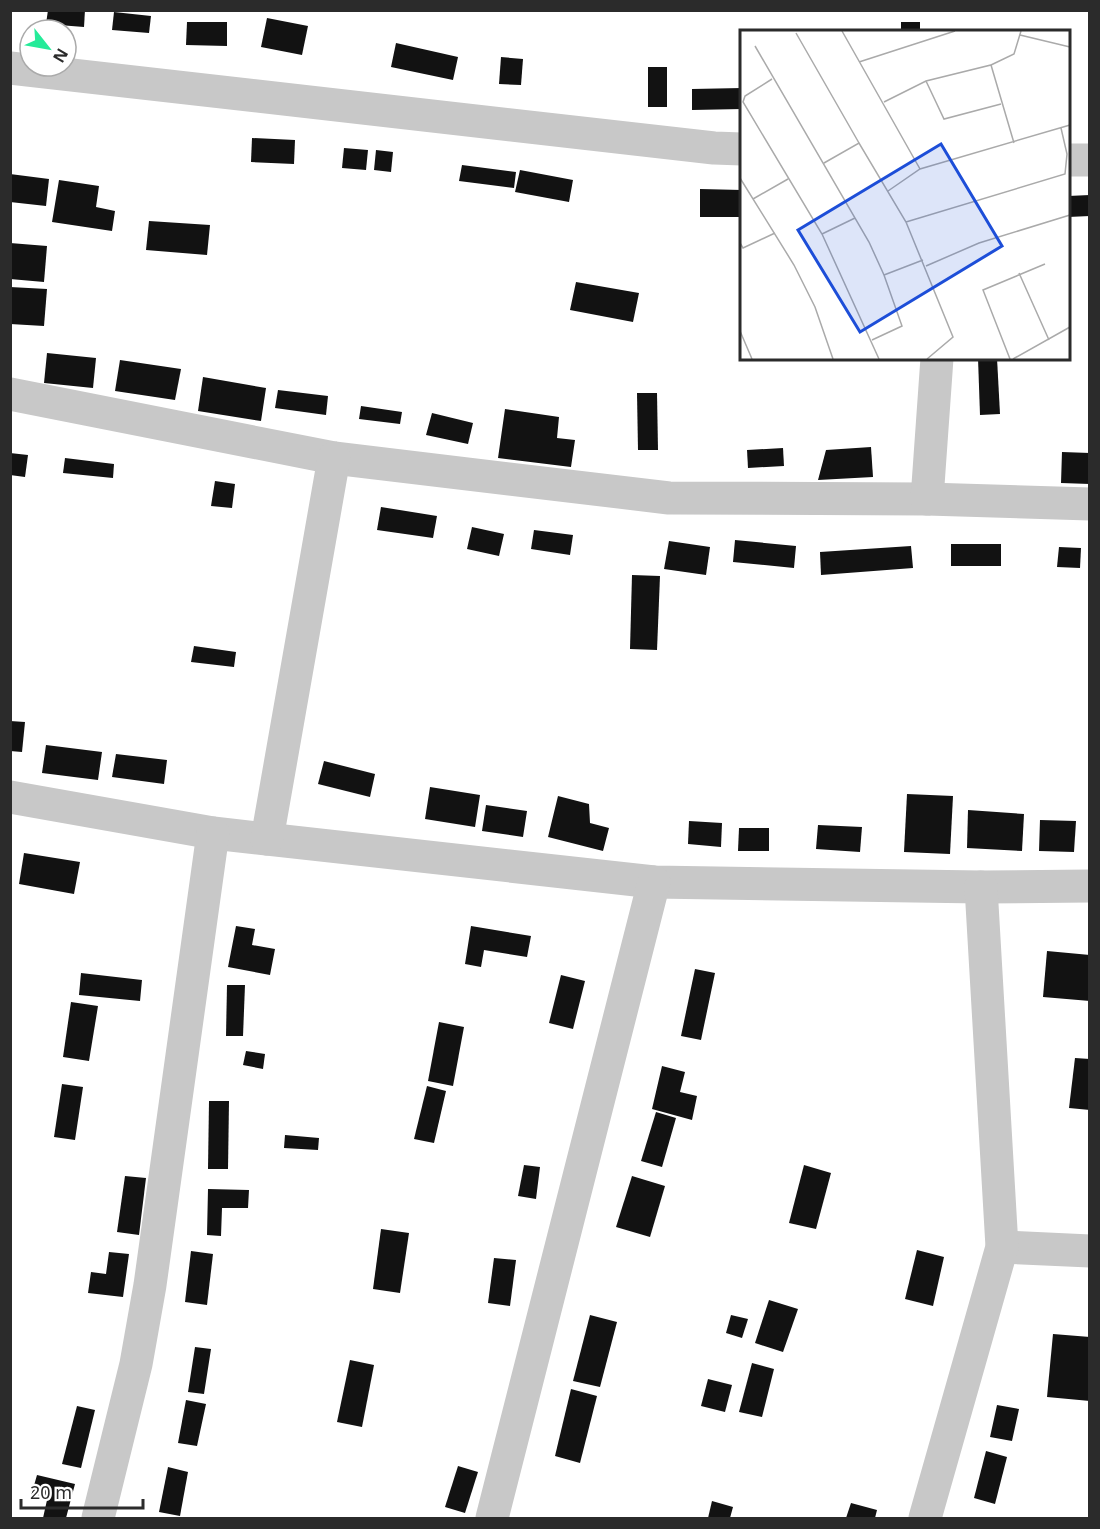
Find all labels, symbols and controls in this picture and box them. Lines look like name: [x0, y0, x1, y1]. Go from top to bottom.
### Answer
north arrow: [18, 18, 78, 78]
inset map: [740, 30, 1070, 360]
text: N: [48, 44, 74, 67]
scale bar: [21, 1472, 142, 1510]
text: 20 m: [30, 1480, 72, 1504]

